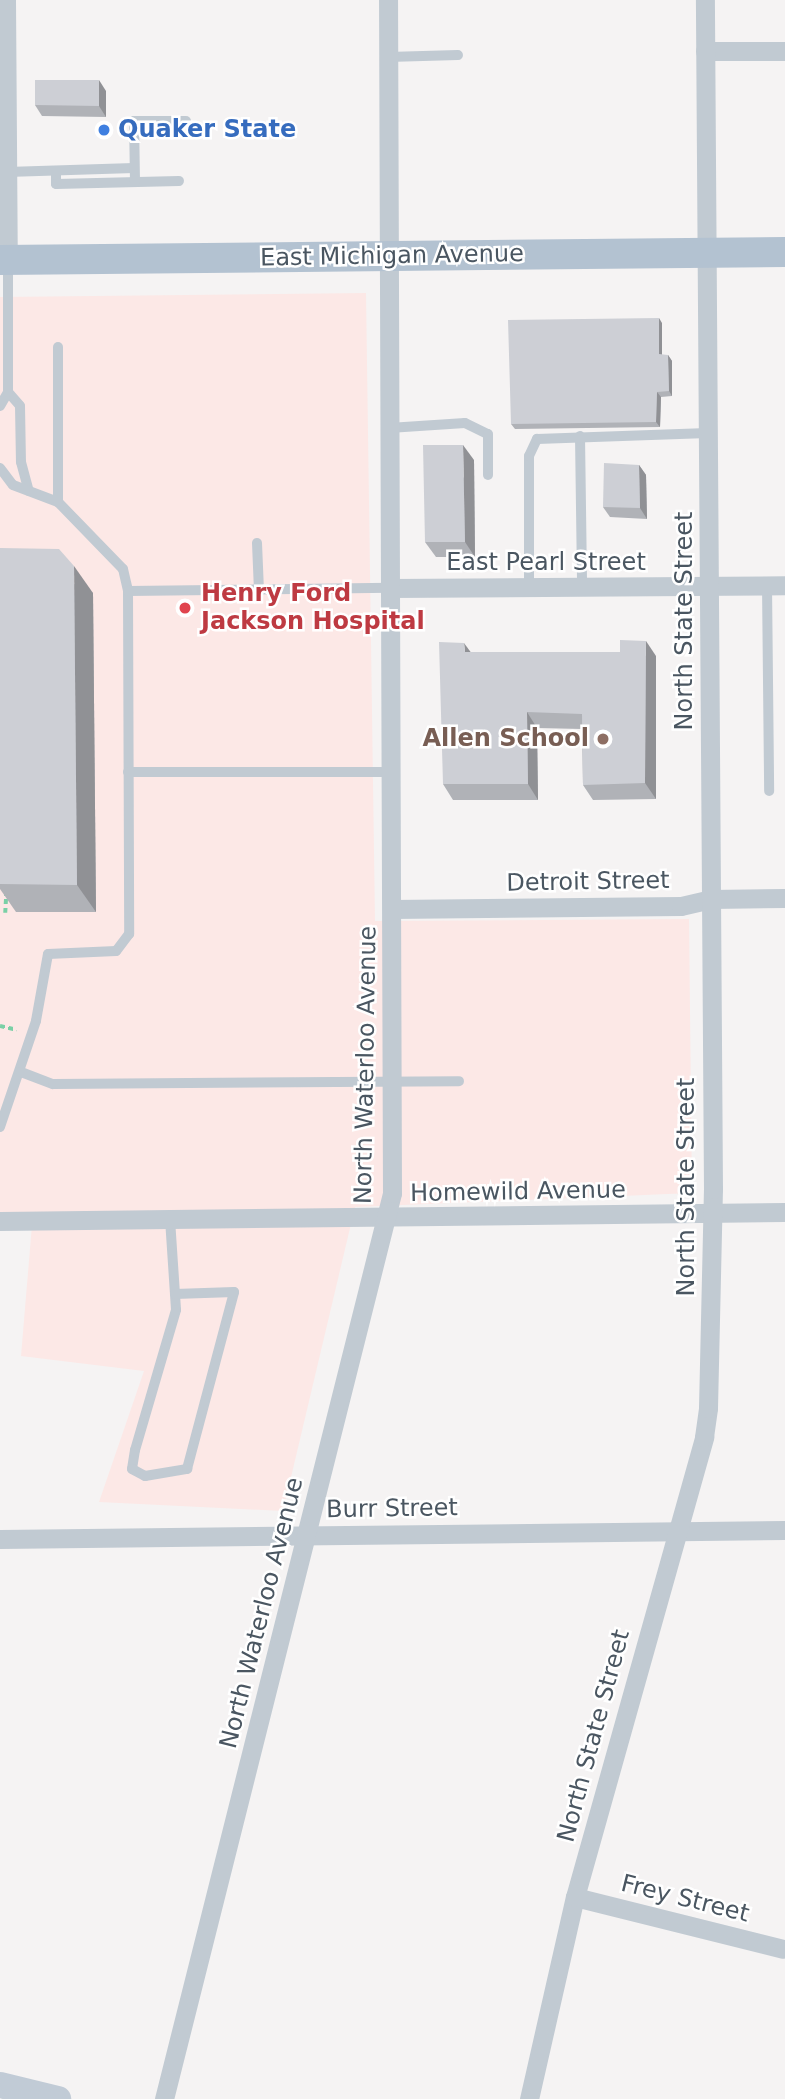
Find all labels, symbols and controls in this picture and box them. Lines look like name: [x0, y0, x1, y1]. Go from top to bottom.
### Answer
place label: Quaker State: [118, 116, 296, 144]
marker: Quaker State: [96, 122, 112, 138]
street label: East Michigan Avenue: [260, 239, 524, 273]
street label: North State Street: [671, 512, 699, 730]
street label: East Pearl Street: [446, 549, 646, 577]
place label: Henry Ford Jackson Hospital: [201, 580, 425, 636]
marker: Henry Ford Jackson Hospital: [175, 598, 195, 618]
place label: Allen School: [422, 725, 589, 753]
marker: Allen School: [595, 731, 611, 747]
street label: Detroit Street: [506, 866, 670, 898]
street label: North Waterloo Avenue: [349, 926, 383, 1204]
street label: North State Street: [673, 1078, 701, 1296]
street label: Homewild Avenue: [410, 1176, 626, 1208]
street label: North Waterloo Avenue: [214, 1474, 310, 1752]
street label: Burr Street: [326, 1493, 458, 1525]
street label: North State Street: [552, 1627, 636, 1845]
street label: Frey Street: [618, 1869, 752, 1929]

